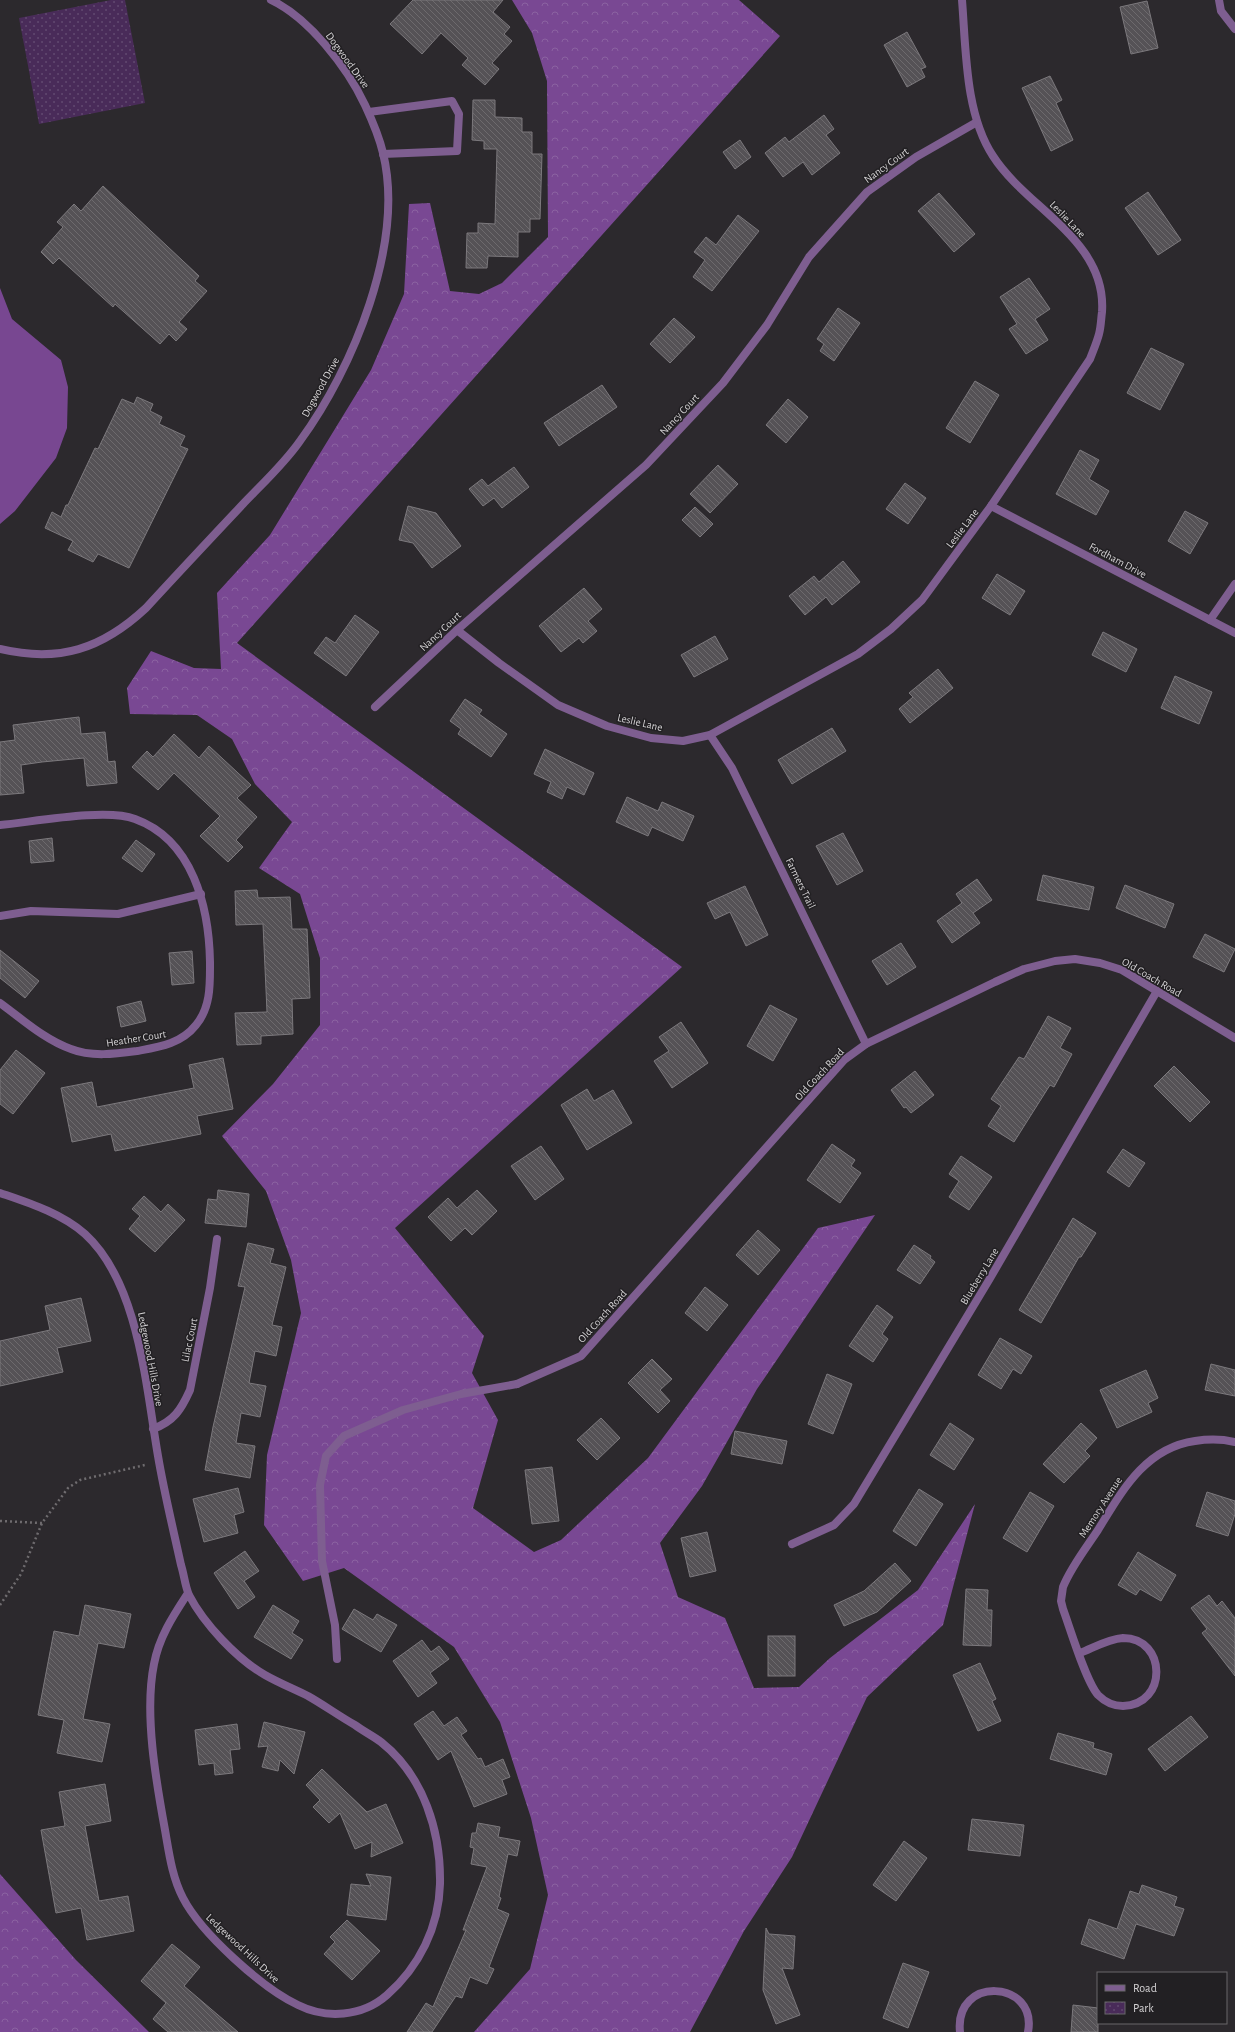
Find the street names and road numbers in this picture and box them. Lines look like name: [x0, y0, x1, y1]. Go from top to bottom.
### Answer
street label: Dogwood Drive: [324, 30, 372, 90]
street label: Nancy Court: [862, 145, 911, 185]
street label: Leslie Lane: [1048, 199, 1088, 240]
street label: Dogwood Drive: [300, 356, 341, 419]
street label: Nancy Court: [658, 391, 702, 437]
street label: Leslie Lane: [944, 507, 981, 550]
street label: Fordham Drive: [1087, 541, 1148, 580]
street label: Nancy Court: [418, 609, 464, 653]
street label: Leslie Lane: [616, 712, 664, 733]
street label: Farmers Trail: [784, 856, 818, 910]
street label: Old Coach Road: [1120, 956, 1184, 999]
street label: Heather Court: [105, 1028, 167, 1049]
street label: Old Coach Road: [793, 1046, 846, 1103]
street label: Blueberry Lane: [958, 1246, 1001, 1307]
street label: Old Coach Road: [576, 1288, 629, 1345]
street label: Ledgewood Hills Drive: [136, 1311, 165, 1407]
street label: Lilac Court: [179, 1317, 200, 1363]
street label: Memory Avenue: [1077, 1475, 1124, 1540]
street label: Ledgewood Hills Drive: [204, 1912, 281, 1985]

